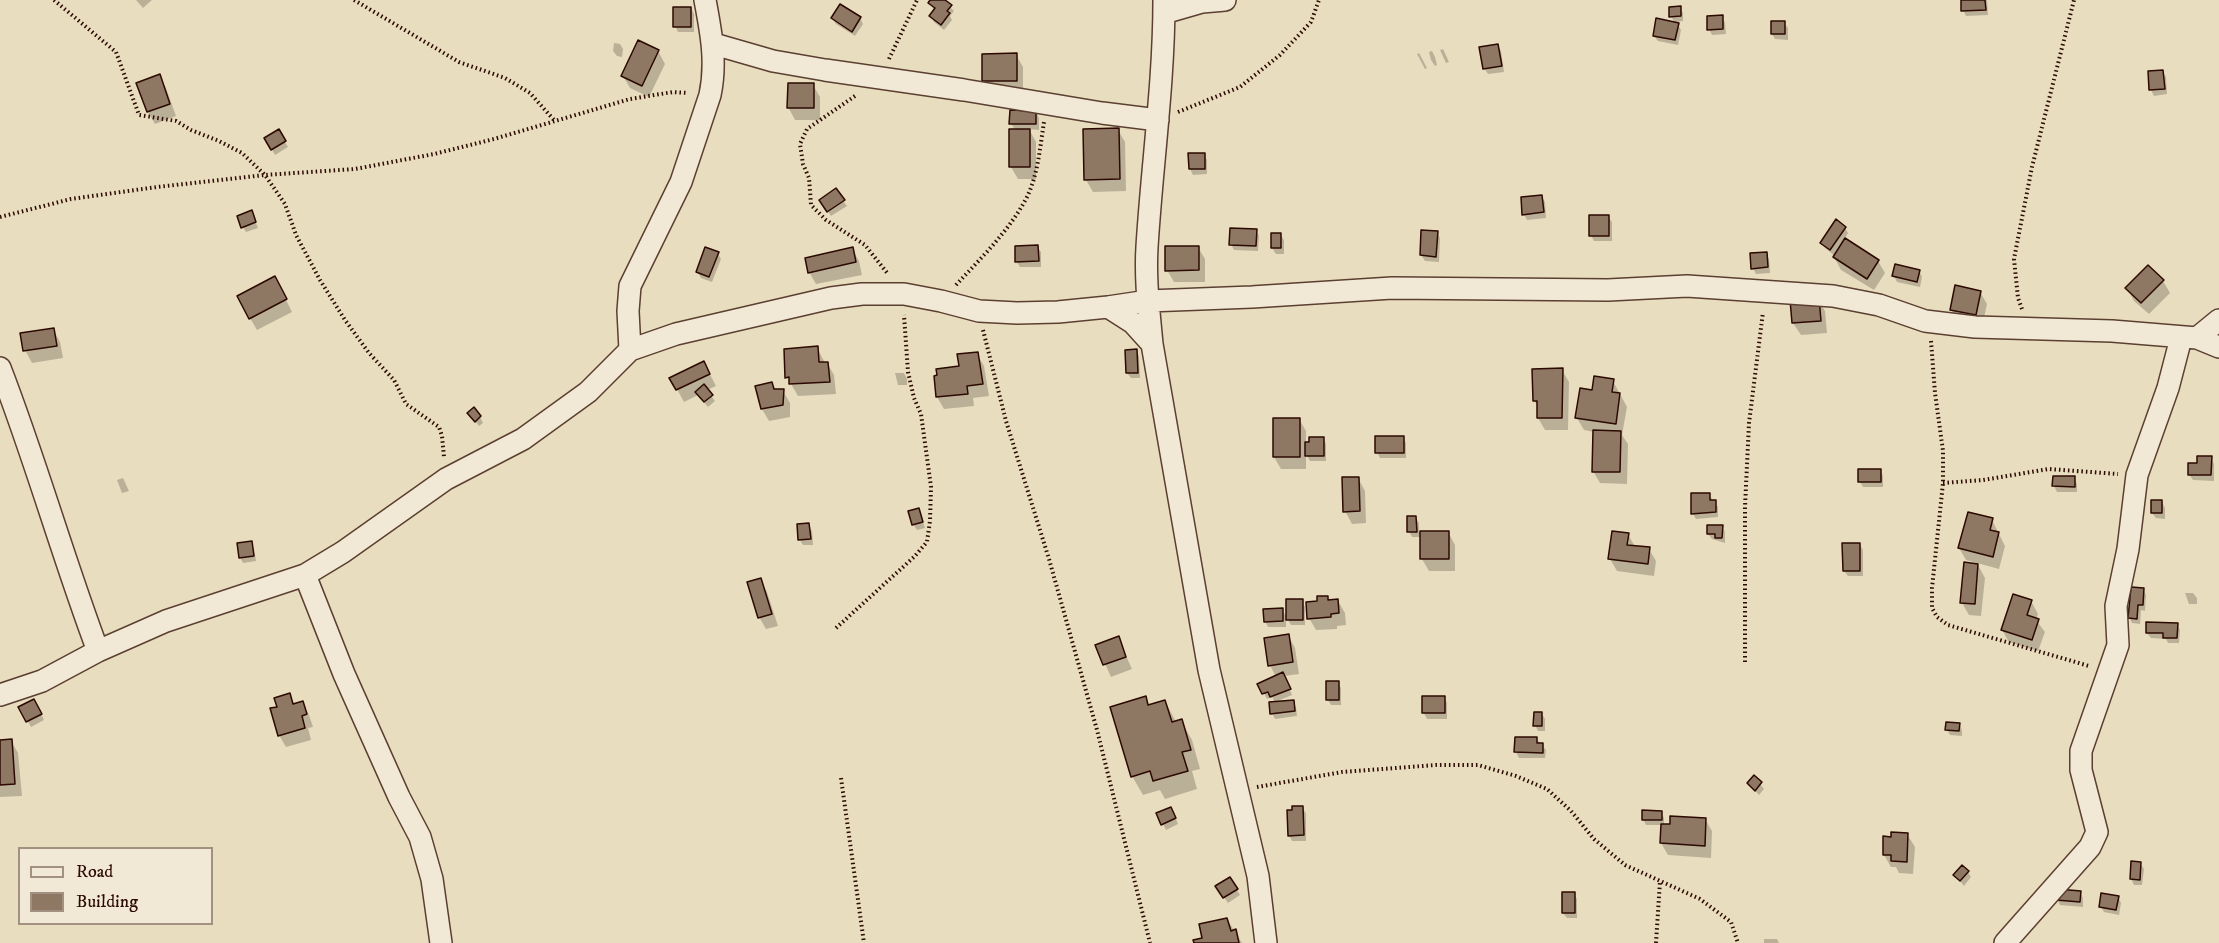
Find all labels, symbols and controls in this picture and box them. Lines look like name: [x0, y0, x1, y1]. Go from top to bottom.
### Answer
legend: [18, 847, 213, 925]
text: Road: [76, 861, 113, 883]
text: Building: [76, 891, 138, 913]

